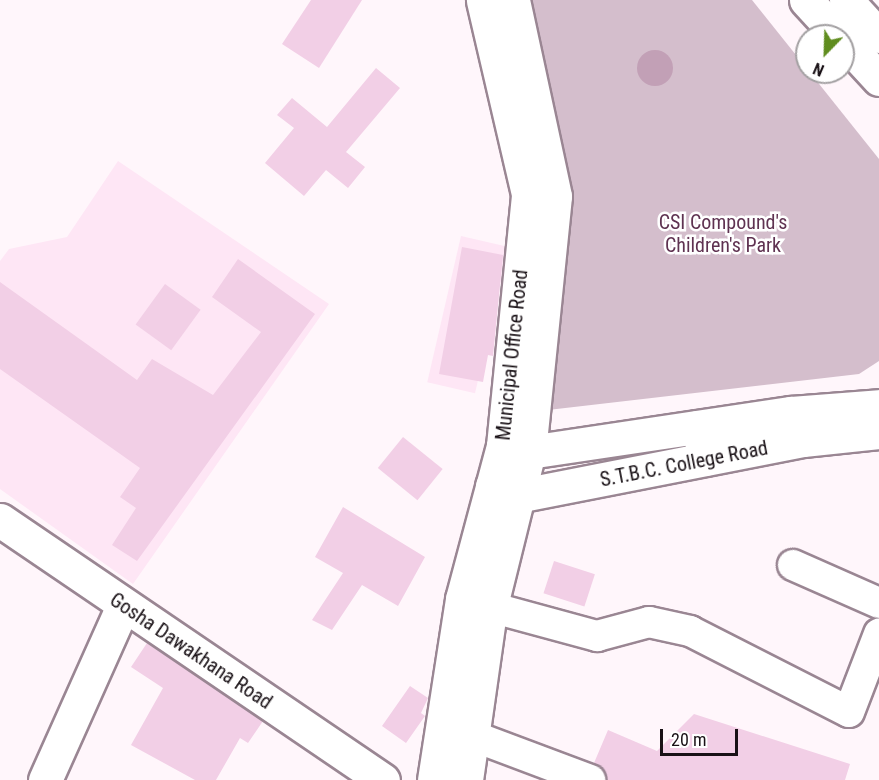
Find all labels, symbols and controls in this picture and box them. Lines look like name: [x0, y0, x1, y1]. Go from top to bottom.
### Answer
north arrow: [795, 24, 855, 84]
text: N: [810, 59, 827, 80]
park label: CSI Compound's Children's Park: [659, 210, 787, 257]
street label: Municipal Office Road: [491, 268, 533, 442]
street label: S.T.B.C. College Road: [598, 436, 770, 492]
street label: Gosha Dawakhana Road: [105, 588, 277, 714]
scale bar: [663, 717, 741, 755]
text: 20 m: [671, 729, 706, 750]

